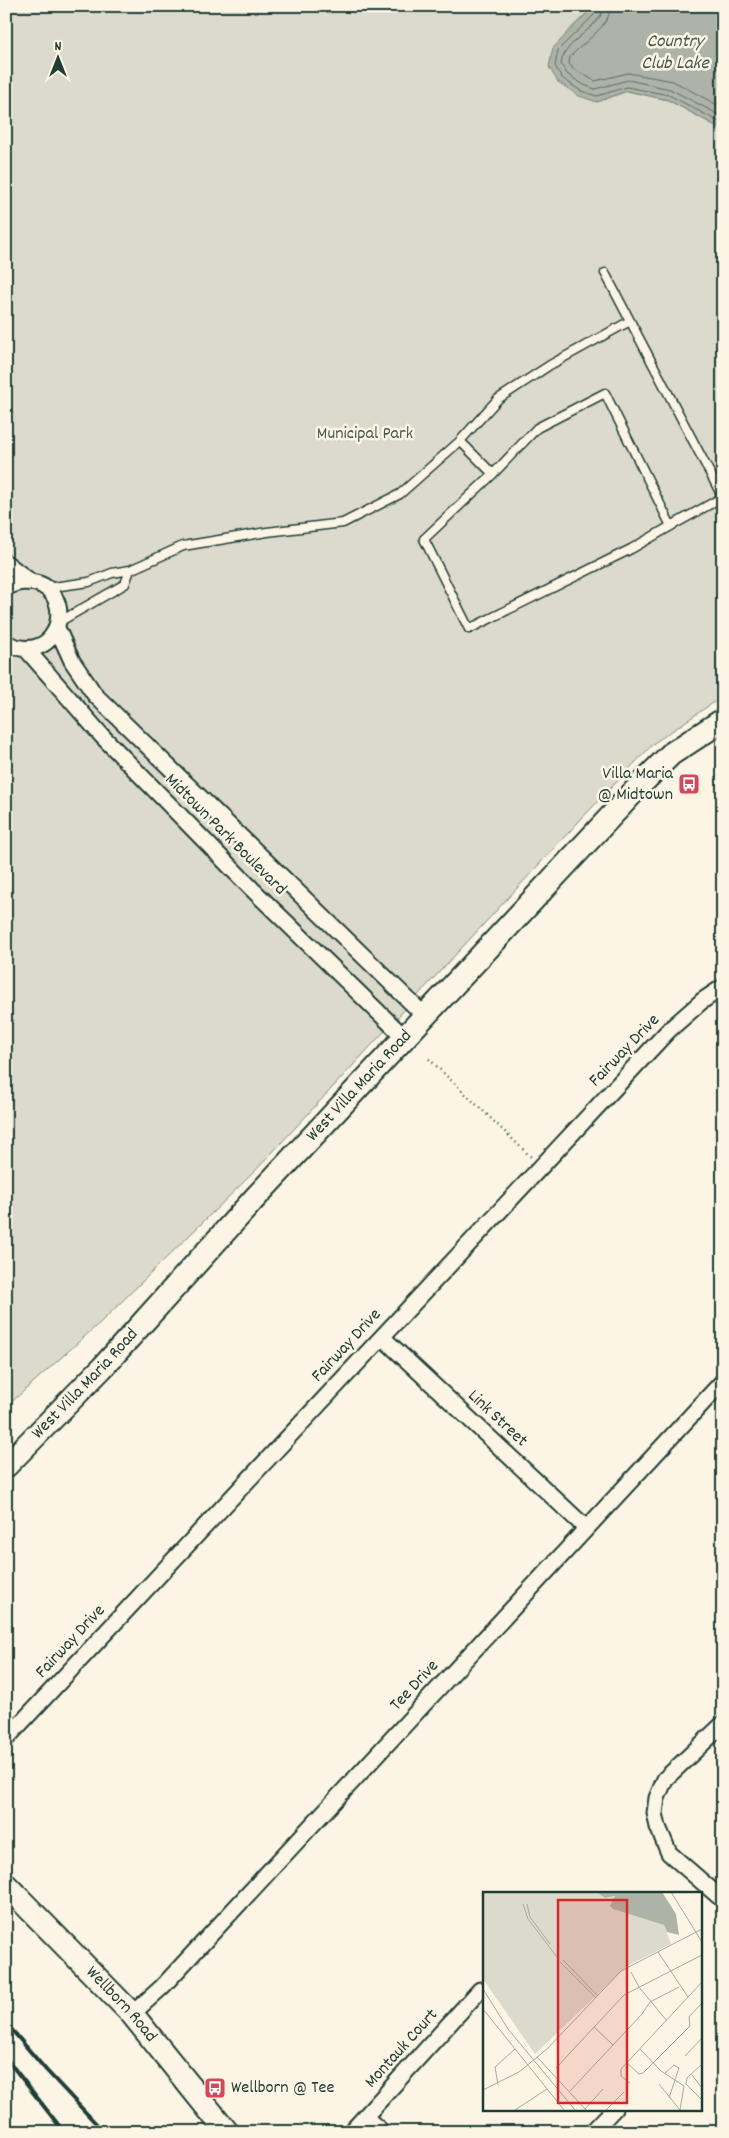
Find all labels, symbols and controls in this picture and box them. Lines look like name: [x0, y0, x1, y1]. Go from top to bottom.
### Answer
water label: Country Club Lake: [641, 29, 710, 78]
north arrow: [32, 32, 82, 82]
text: N: [55, 37, 62, 57]
park label: Municipal Park: [317, 422, 413, 447]
place label: Villa Maria @ Midtown: [598, 762, 674, 808]
street label: Midtown Park Boulevard: [158, 768, 292, 902]
bus stop icon: Villa Maria @ Midtown: [677, 772, 701, 796]
street label: Fairway Drive: [584, 1009, 666, 1093]
street label: West Villa Maria Road: [301, 1024, 418, 1148]
street label: Fairway Drive: [306, 1304, 388, 1388]
street label: West Villa Maria Road: [26, 1323, 144, 1445]
street label: Link Street: [461, 1385, 533, 1454]
street label: Fairway Drive: [30, 1600, 112, 1684]
street label: Tee Drive: [385, 1655, 445, 1717]
inset map: [483, 1892, 702, 2110]
street label: Wellborn Road: [80, 1961, 163, 2048]
street label: Montauk Court: [360, 2004, 445, 2094]
bus stop icon: Wellborn @ Tee: [203, 2076, 227, 2100]
place label: Wellborn @ Tee: [231, 2076, 334, 2101]

